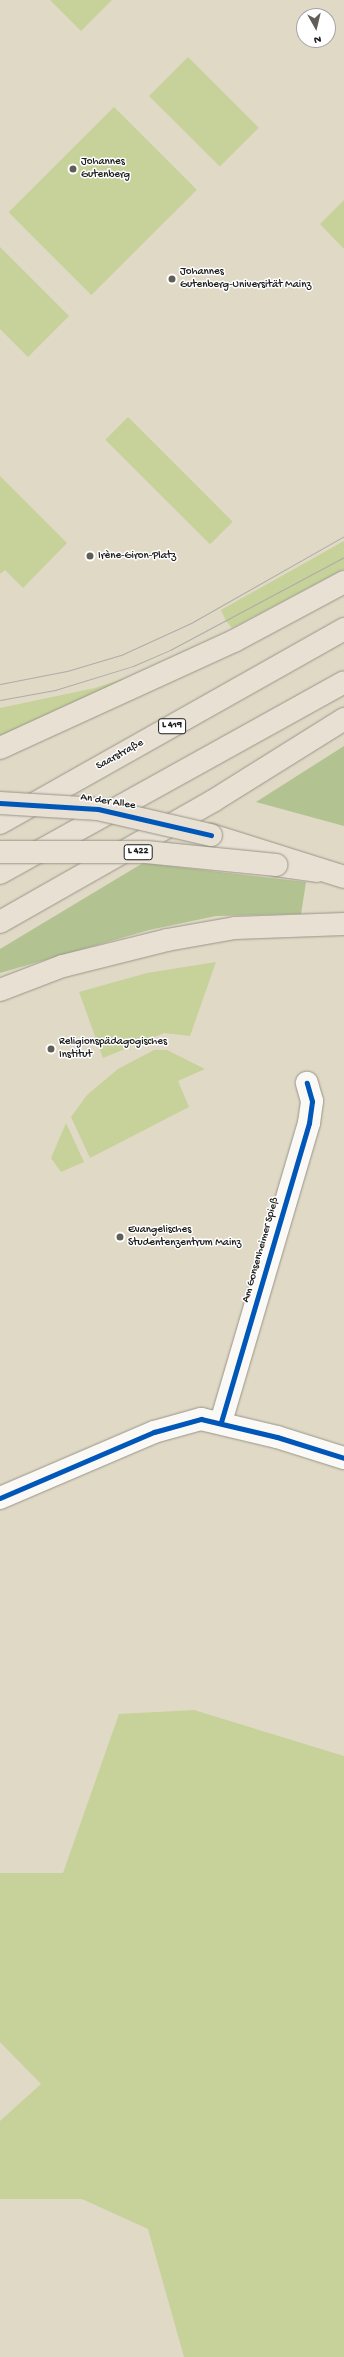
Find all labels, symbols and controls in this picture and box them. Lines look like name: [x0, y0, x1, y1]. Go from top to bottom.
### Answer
north arrow: [296, 8, 336, 48]
text: N: [313, 32, 322, 45]
place label: Johannes Gutenberg: [81, 156, 130, 182]
marker: Johannes Gutenberg: [68, 164, 78, 174]
place label: Johannes Gutenberg-Universität Mainz: [180, 266, 311, 292]
marker: Johannes Gutenberg-Universität Mainz: [167, 274, 177, 284]
place label: Irène-Giron-Platz: [98, 549, 176, 563]
marker: Irène-Giron-Platz: [85, 551, 95, 561]
road number: L 419: [158, 718, 186, 734]
street label: Saarstraße: [94, 737, 146, 773]
street label: An der Allee: [79, 791, 137, 813]
road number: L 422: [123, 844, 153, 860]
place label: Religionspädagogisches Institut: [59, 1036, 167, 1062]
marker: Religionspädagogisches Institut: [46, 1044, 56, 1054]
street label: Am Gonsenheimer Spieß: [240, 1196, 282, 1304]
place label: Evangelisches Studentenzentrum Mainz: [128, 1224, 241, 1250]
marker: Evangelisches Studentenzentrum Mainz: [115, 1232, 125, 1242]

